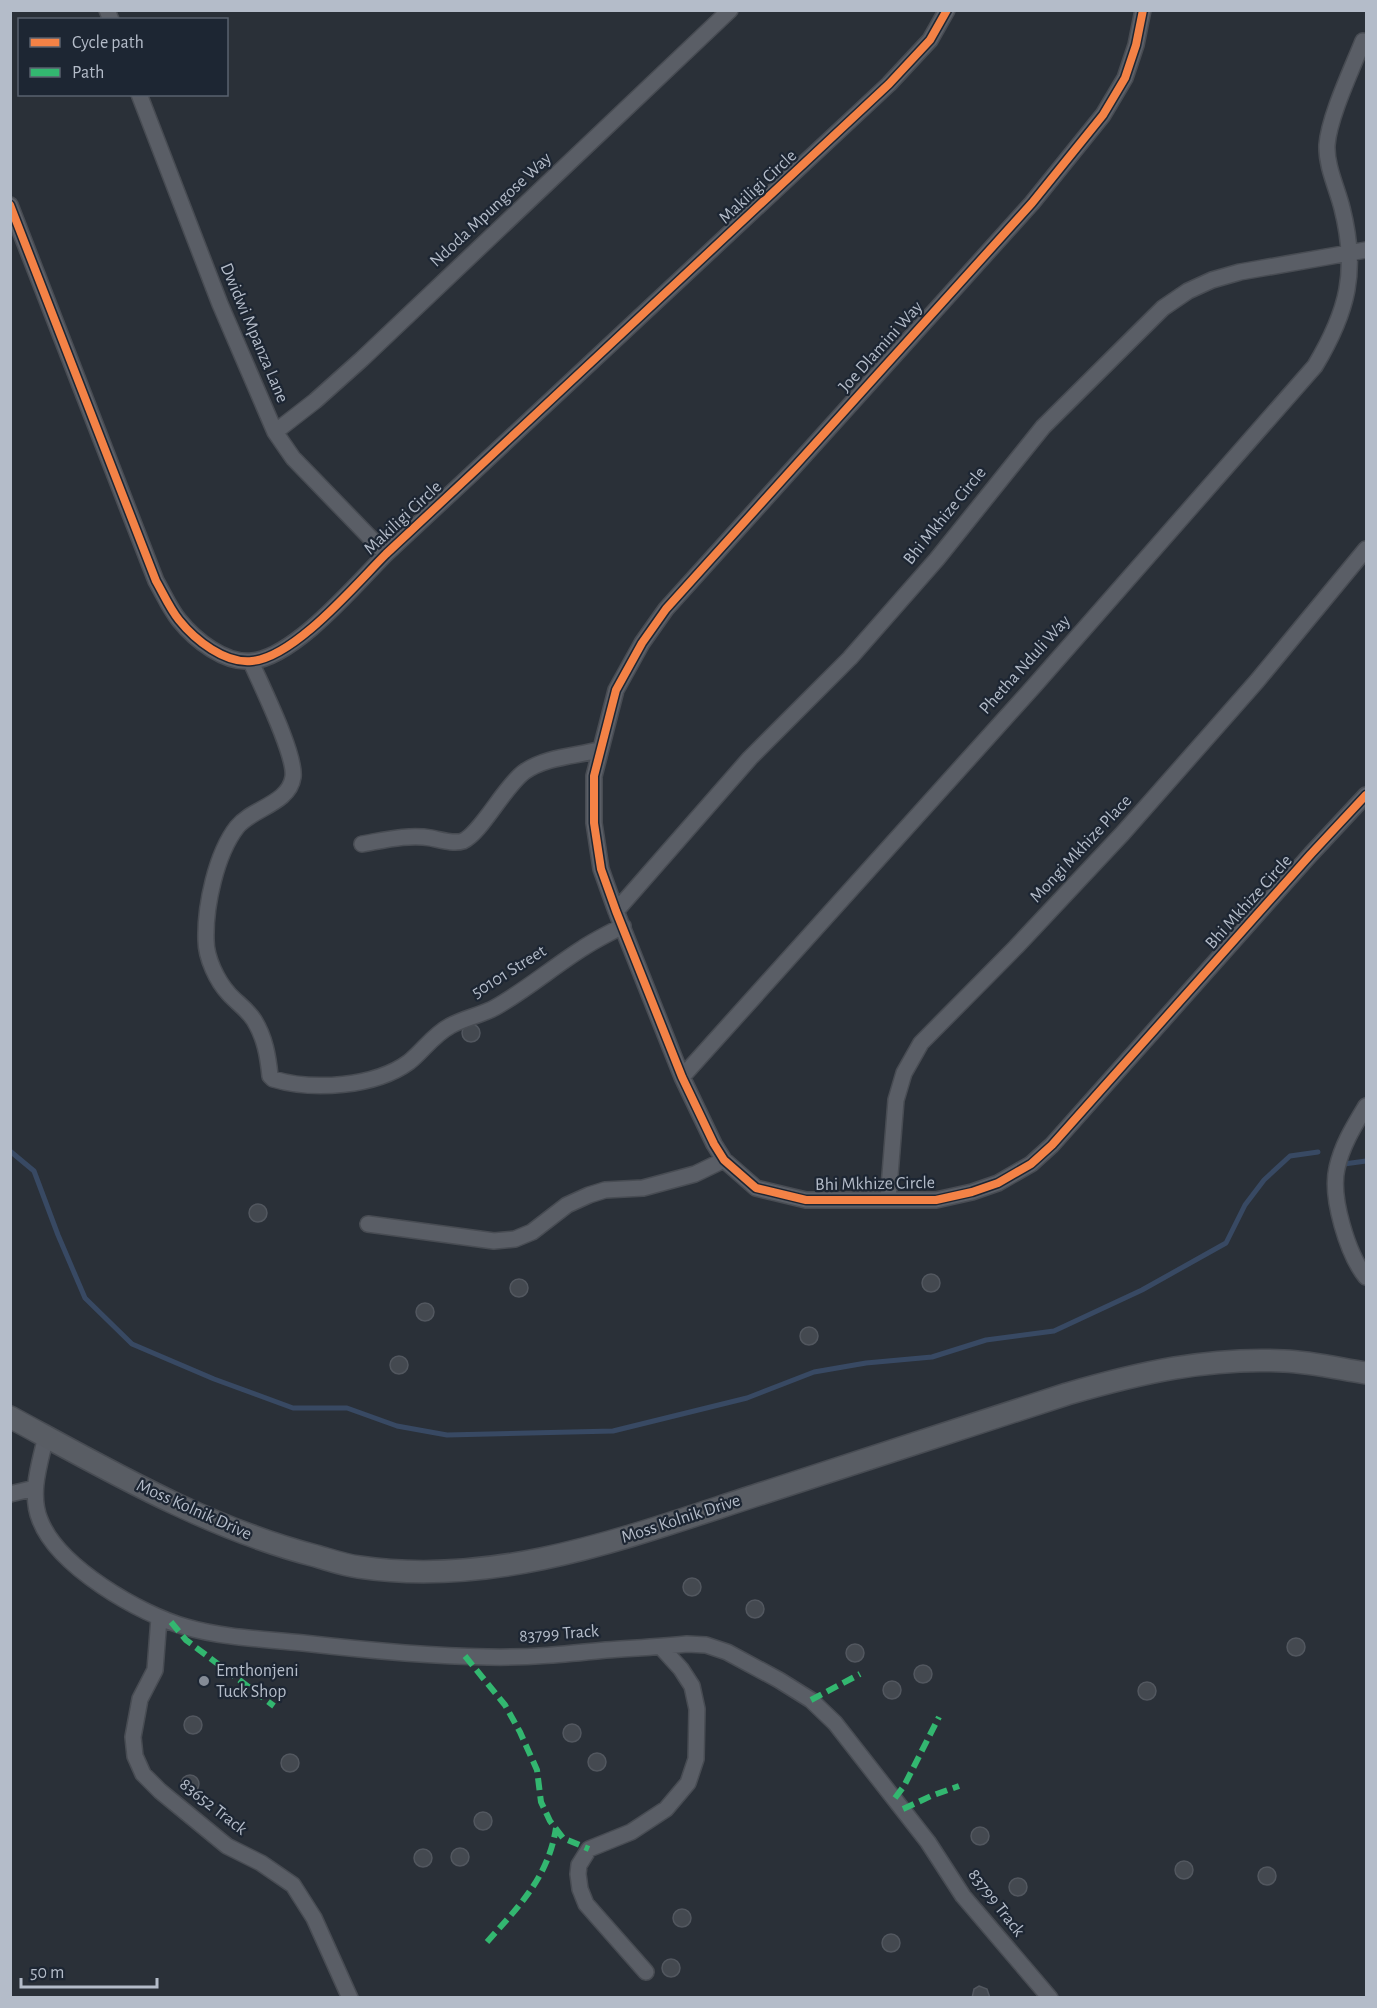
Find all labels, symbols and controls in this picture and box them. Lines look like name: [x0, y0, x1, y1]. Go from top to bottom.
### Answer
legend: [18, 18, 228, 96]
text: Cycle path: [72, 34, 144, 52]
text: Path: [72, 64, 104, 82]
street label: Makiligi Circle: [716, 147, 800, 227]
street label: Ndoda Mpungose Way: [427, 149, 555, 271]
street label: Dwidwi Mpanza Lane: [216, 261, 292, 405]
street label: Joe Dlamini Way: [836, 298, 927, 396]
street label: Bhi Mkhize Circle: [900, 464, 990, 568]
street label: Makiligi Circle: [361, 478, 445, 558]
street label: Phetha Nduli Way: [976, 612, 1074, 718]
street label: Mongi Mkhize Place: [1027, 792, 1135, 906]
street label: Bhi Mkhize Circle: [1202, 851, 1296, 953]
street label: 50101 Street: [469, 942, 550, 1002]
street label: Bhi Mkhize Circle: [815, 1174, 935, 1194]
street label: Moss Kolnik Drive: [134, 1477, 254, 1543]
street label: Moss Kolnik Drive: [619, 1491, 743, 1547]
street label: 83799 Track: [518, 1622, 600, 1646]
place label: Emthonjeni Tuck Shop: [216, 1662, 299, 1701]
marker: Emthonjeni Tuck Shop: [197, 1674, 211, 1688]
street label: 83652 Track: [176, 1775, 251, 1839]
street label: 83799 Track: [964, 1866, 1028, 1941]
scale bar: [21, 1951, 158, 1989]
text: 50 m: [30, 1964, 64, 1982]

